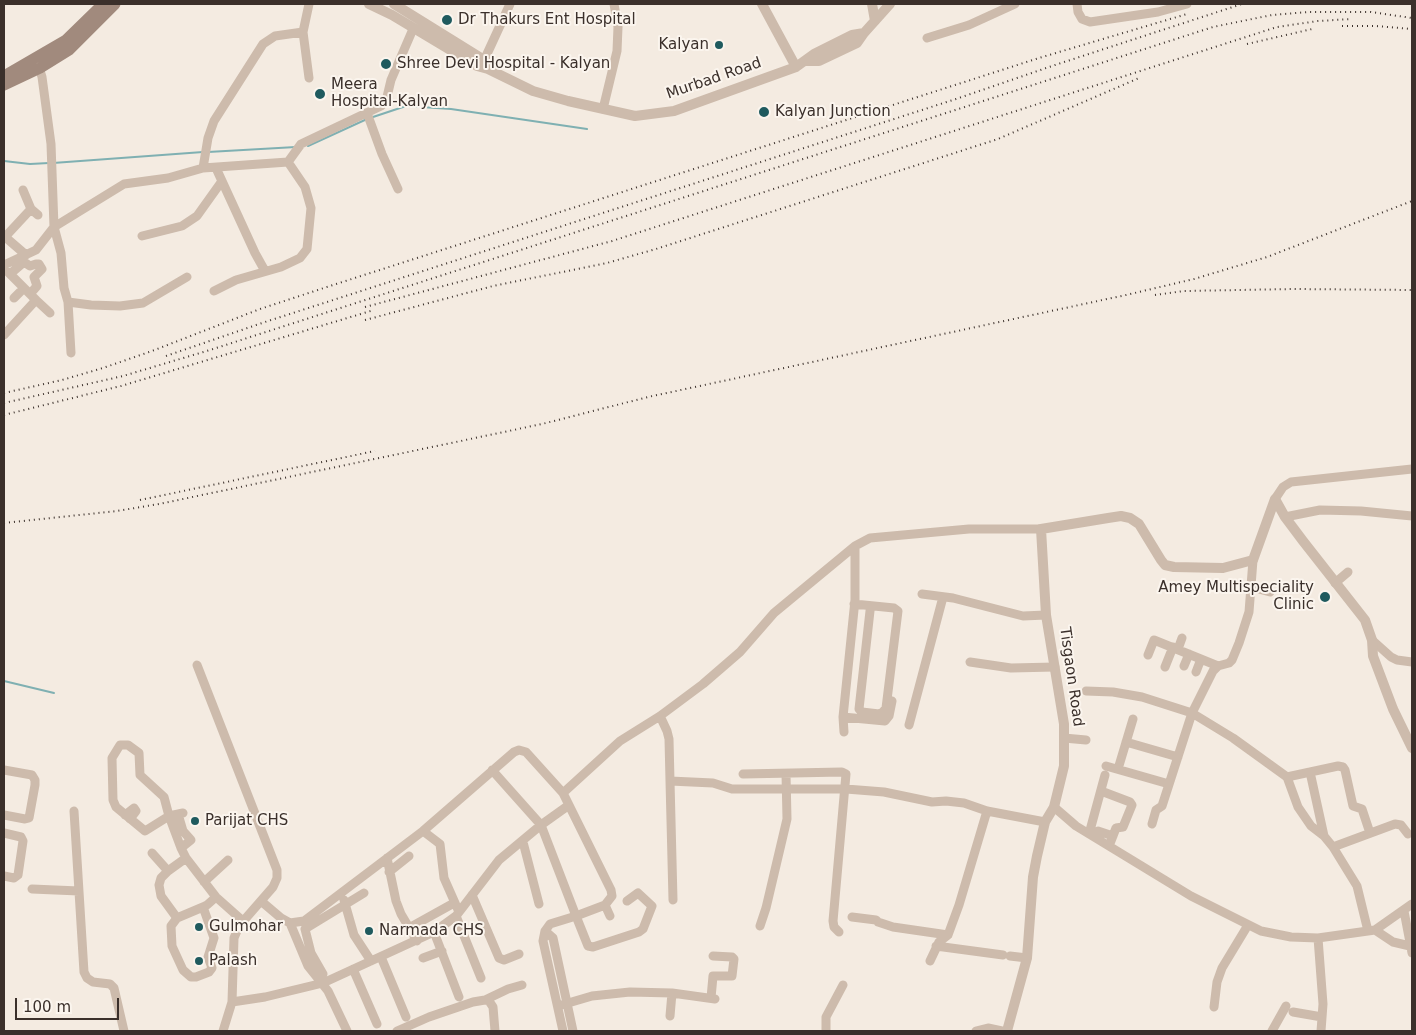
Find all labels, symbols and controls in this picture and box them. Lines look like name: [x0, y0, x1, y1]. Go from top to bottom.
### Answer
place label: Dr Thakurs Ent Hospital: [458, 11, 636, 29]
marker: Dr Thakurs Ent Hospital: [440, 13, 454, 27]
place label: Kalyan: [658, 36, 709, 54]
marker: Kalyan: [713, 39, 725, 51]
street label: Murbad Road: [664, 54, 764, 104]
place label: Shree Devi Hospital - Kalyan: [397, 55, 610, 73]
marker: Shree Devi Hospital - Kalyan: [379, 57, 393, 71]
place label: Meera Hospital-Kalyan: [331, 76, 448, 111]
marker: Meera Hospital-Kalyan: [313, 87, 327, 101]
place label: Kalyan Junction: [775, 103, 891, 121]
marker: Kalyan Junction: [757, 105, 771, 119]
place label: Amey Multispeciality Clinic: [1158, 579, 1314, 614]
marker: Amey Multispeciality Clinic: [1318, 590, 1332, 604]
street label: Tisgaon Road: [1055, 626, 1087, 728]
place label: Parijat CHS: [205, 812, 288, 830]
marker: Parijat CHS: [189, 815, 201, 827]
place label: Gulmohar: [209, 918, 283, 936]
marker: Gulmohar: [193, 921, 205, 933]
place label: Narmada CHS: [379, 922, 484, 940]
marker: Narmada CHS: [363, 925, 375, 937]
place label: Palash: [209, 952, 257, 970]
marker: Palash: [193, 955, 205, 967]
scale bar: [18, 988, 121, 1020]
text: 100 m: [23, 998, 71, 1016]

